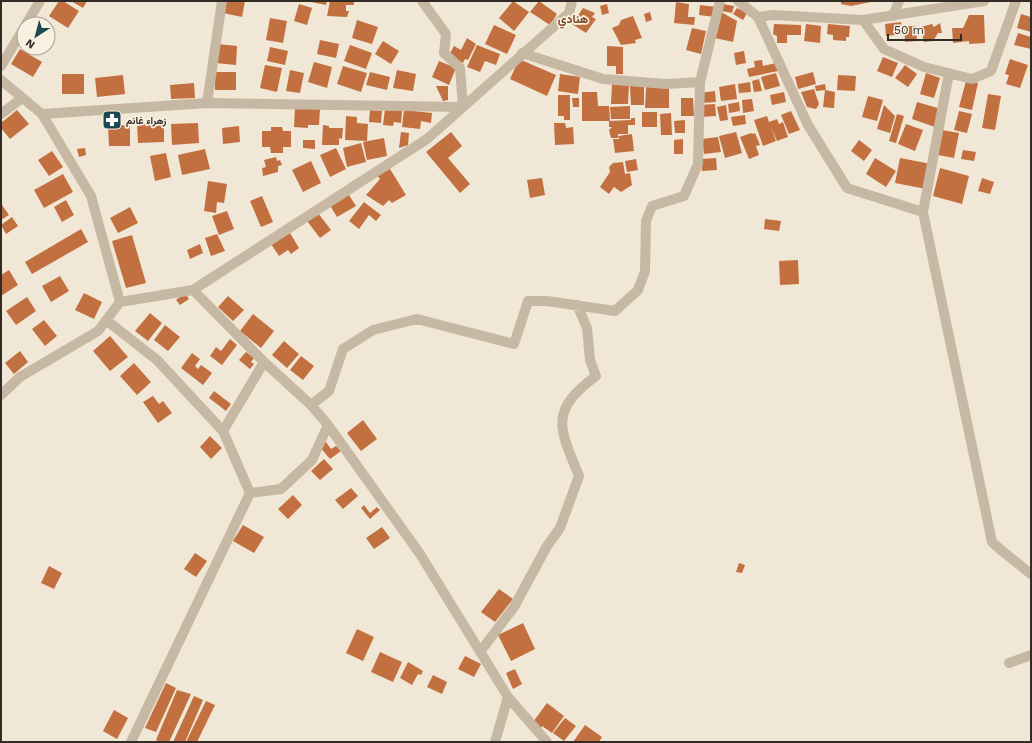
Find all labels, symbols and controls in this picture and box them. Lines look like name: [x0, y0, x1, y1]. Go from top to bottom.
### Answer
district label: هنادي: [558, 12, 588, 29]
north arrow: [16, 16, 56, 56]
scale bar: [888, 16, 961, 42]
text: 50 m: [894, 23, 924, 37]
text: N: [23, 36, 38, 51]
pharmacy icon: زهراء غانم: [101, 109, 123, 131]
place label: زهراء غانم: [126, 115, 167, 127]

